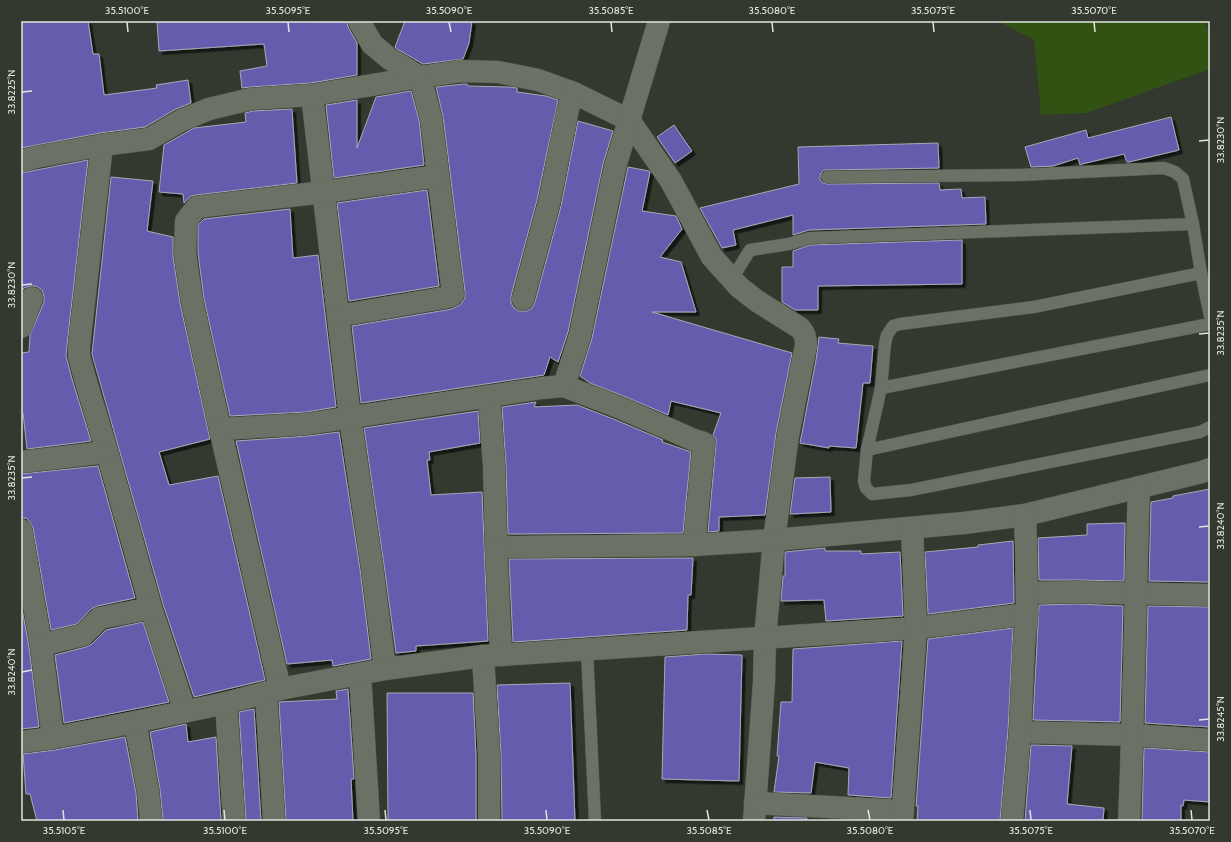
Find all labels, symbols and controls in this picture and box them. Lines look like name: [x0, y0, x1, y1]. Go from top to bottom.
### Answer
text: 35.5100°E: [105, 4, 149, 17]
text: 35.5095°E: [266, 4, 311, 17]
text: 35.5090°E: [426, 4, 473, 17]
text: 35.5085°E: [588, 4, 634, 17]
text: 35.5080°E: [749, 4, 796, 17]
text: 35.5075°E: [911, 4, 955, 17]
text: 35.5070°E: [1071, 4, 1117, 17]
text: 33.8225°N: [5, 70, 18, 114]
text: 33.8230°N: [1214, 117, 1227, 163]
text: 33.8230°N: [5, 262, 18, 308]
text: 33.8235°N: [1214, 311, 1227, 355]
text: 33.8235°N: [5, 456, 18, 500]
text: 33.8240°N: [1214, 503, 1227, 549]
text: 33.8240°N: [5, 649, 18, 695]
text: 33.8245°N: [1214, 696, 1227, 742]
text: 35.5105°E: [43, 824, 86, 837]
text: 35.5100°E: [203, 824, 247, 837]
text: 35.5095°E: [364, 824, 409, 837]
text: 35.5090°E: [524, 824, 571, 837]
text: 35.5085°E: [686, 824, 732, 837]
text: 35.5080°E: [847, 824, 894, 837]
text: 35.5075°E: [1009, 824, 1053, 837]
text: 35.5070°E: [1169, 824, 1215, 837]

